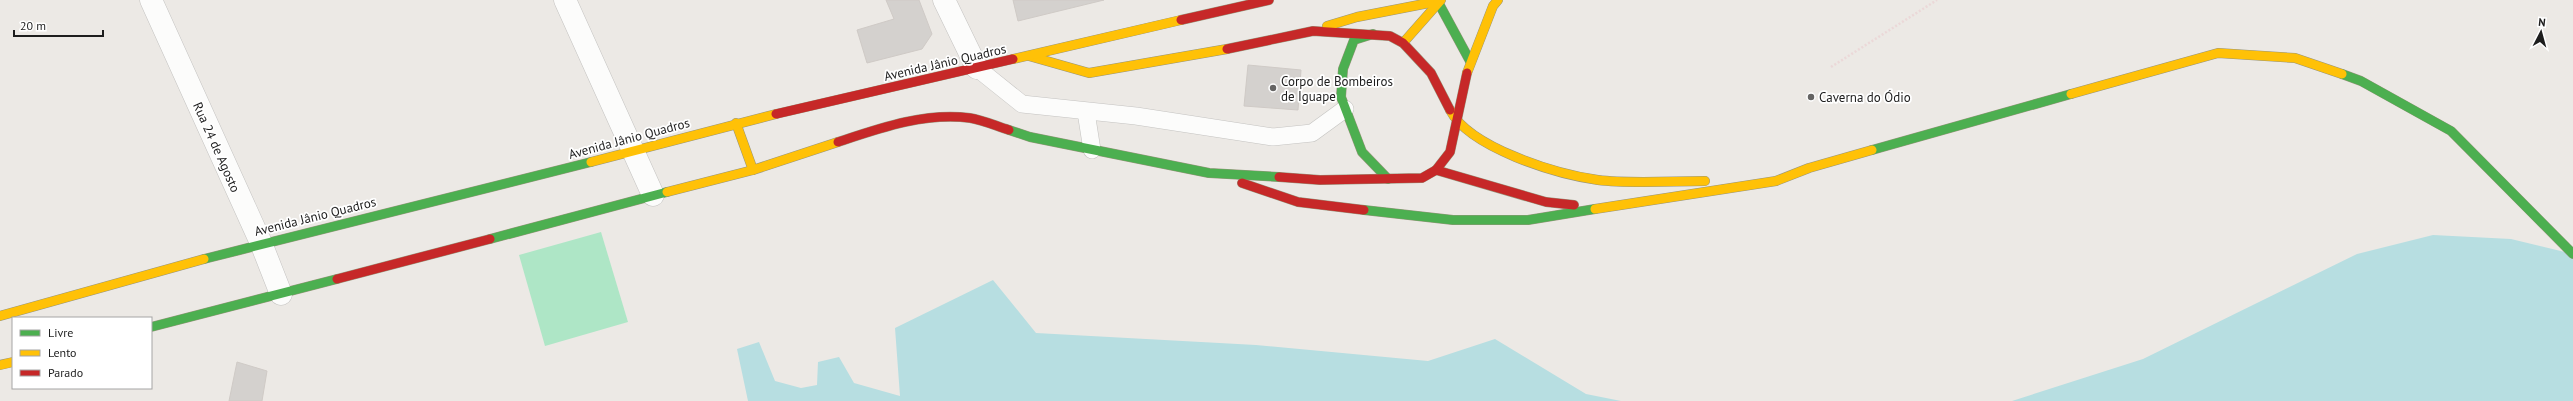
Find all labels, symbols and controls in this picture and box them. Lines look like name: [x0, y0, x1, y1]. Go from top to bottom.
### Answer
scale bar: [14, 12, 103, 38]
north arrow: [2521, 12, 2561, 52]
text: N: [2538, 15, 2546, 29]
text: 20 m: [20, 18, 46, 33]
street label: Avenida Jânio Quadros: [882, 40, 1008, 85]
place label: Corpo de Bombeiros de Iguape: [1281, 73, 1393, 105]
marker: Corpo de Bombeiros de Iguape: [1268, 83, 1278, 93]
place label: Caverna do Ódio: [1819, 89, 1911, 106]
marker: Caverna do Ódio: [1806, 92, 1816, 102]
street label: Rua 24 de Agosto: [189, 99, 244, 195]
street label: Avenida Jânio Quadros: [567, 114, 692, 163]
street label: Avenida Jânio Quadros: [252, 193, 378, 240]
legend: [12, 317, 152, 389]
text: Livre: [48, 325, 73, 340]
text: Lento: [48, 345, 77, 360]
text: Parado: [48, 365, 83, 380]

